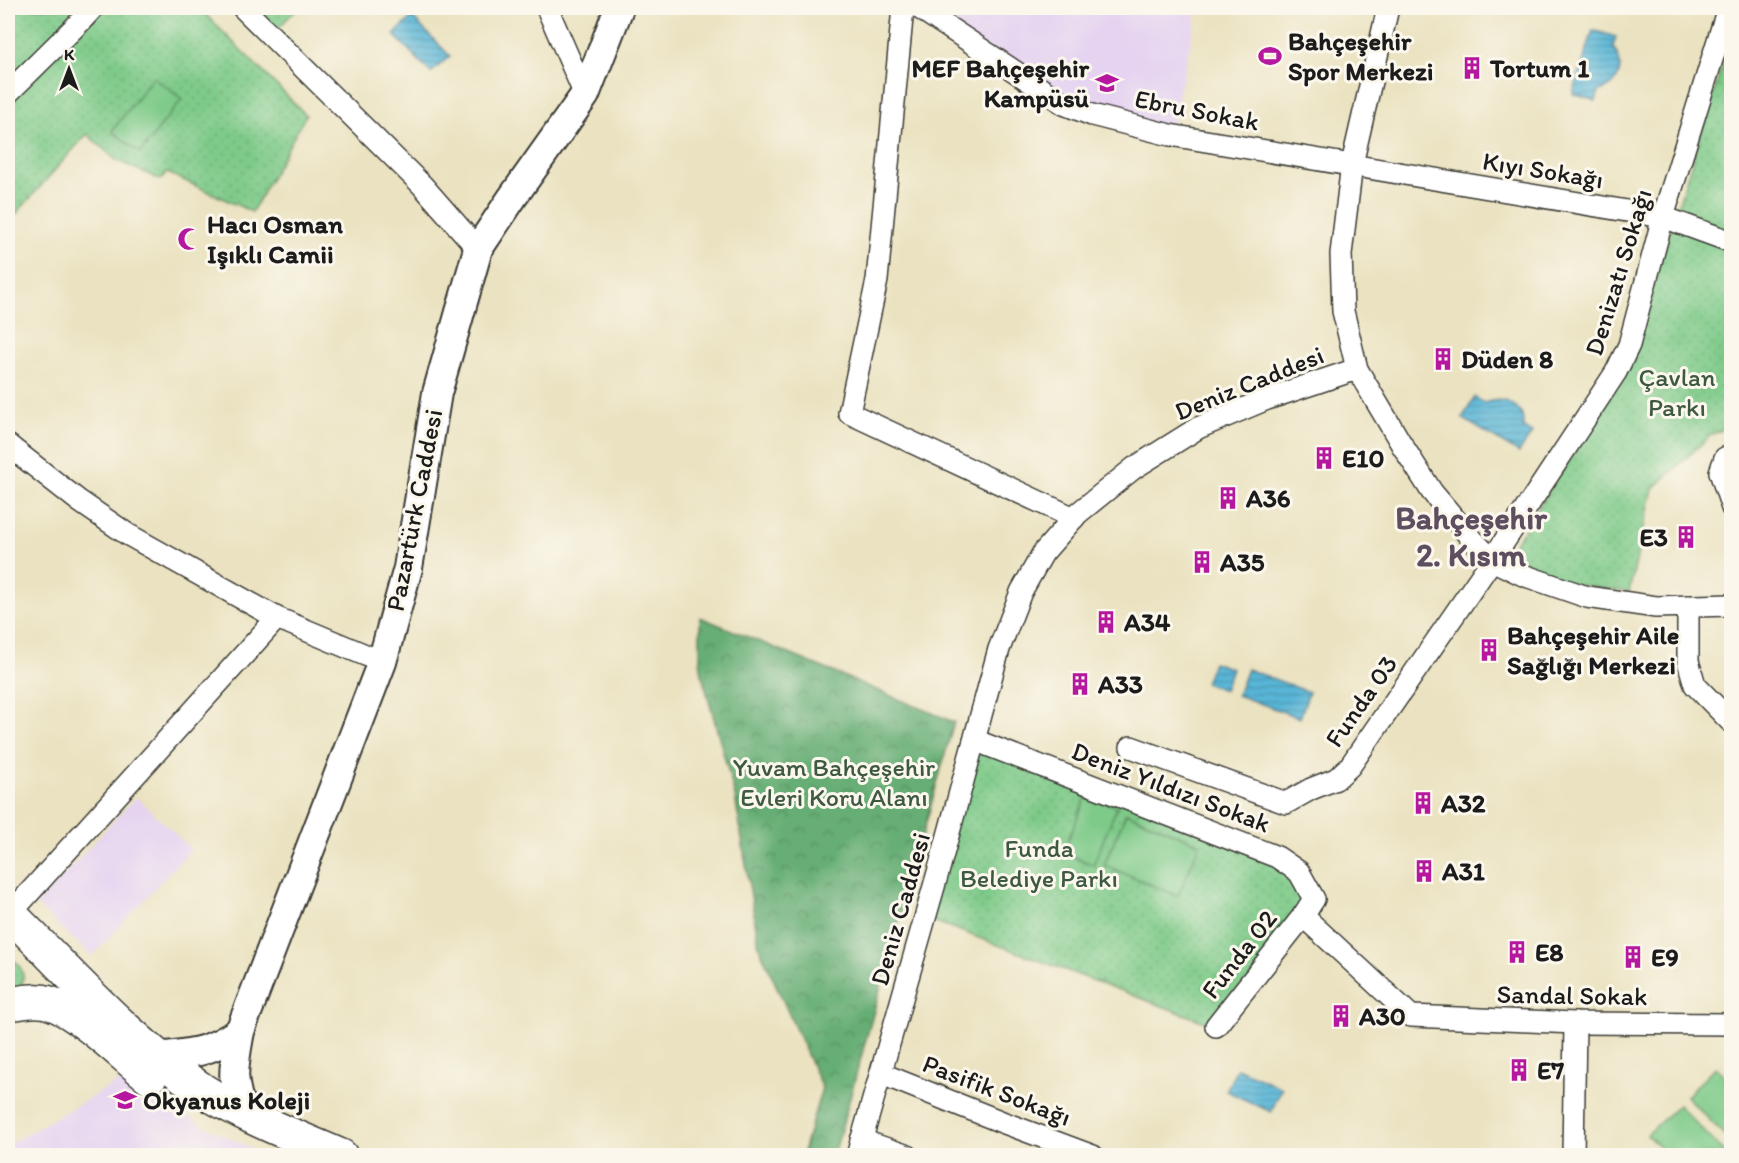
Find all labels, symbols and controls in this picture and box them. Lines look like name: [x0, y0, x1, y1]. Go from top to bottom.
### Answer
place label: Bahçeşehir Spor Merkezi: [1288, 25, 1433, 87]
north arrow: [39, 39, 99, 99]
sports icon: Bahçeşehir Spor Merkezi: [1257, 43, 1283, 69]
text: K: [64, 45, 75, 64]
place label: MEF Bahçeşehir Kampüsü: [911, 52, 1090, 114]
place label: Tortum 1: [1489, 52, 1589, 84]
building icon: Tortum 1: [1459, 55, 1485, 81]
school or university icon: MEF Bahçeşehir Kampüsü: [1094, 70, 1120, 96]
street label: Ebru Sokak: [1132, 82, 1262, 138]
street label: Kıyı Sokağı: [1480, 145, 1606, 195]
street label: Denizatı Sokağı: [1577, 185, 1659, 359]
place label: Hacı Osman Işıklı Camii: [207, 208, 343, 270]
mosque icon: Hacı Osman Işıklı Camii: [176, 226, 202, 252]
street label: Deniz Caddesi: [1170, 339, 1328, 427]
place label: Düden 8: [1461, 343, 1553, 375]
building icon: Düden 8: [1430, 346, 1456, 372]
park label: Çavlan Parkı: [1638, 361, 1716, 423]
street label: Pazartürk Caddesi: [379, 406, 449, 614]
place label: E10: [1342, 442, 1384, 474]
building icon: E10: [1311, 445, 1337, 471]
place label: A36: [1245, 482, 1291, 514]
building icon: A36: [1215, 485, 1241, 511]
district label: Bahçeşehir 2. Kısım: [1395, 499, 1548, 574]
place label: E3: [1639, 521, 1668, 553]
building icon: E3: [1673, 524, 1699, 550]
place label: A35: [1219, 546, 1265, 578]
building icon: A35: [1189, 549, 1215, 575]
place label: A34: [1123, 606, 1171, 638]
building icon: A34: [1093, 609, 1119, 635]
place label: Bahçeşehir Aile Sağlığı Merkezi: [1507, 619, 1679, 681]
building icon: Bahçeşehir Aile Sağlığı Merkezi: [1476, 637, 1502, 663]
street label: Funda 03: [1318, 649, 1404, 753]
place label: A33: [1097, 668, 1143, 700]
building icon: A33: [1067, 671, 1093, 697]
street label: Deniz Yıldızı Sokak: [1067, 734, 1275, 840]
park label: Yuvam Bahçeşehir Evleri Koru Alanı: [733, 751, 935, 813]
place label: A32: [1440, 787, 1486, 819]
building icon: A32: [1410, 790, 1436, 816]
street label: Deniz Caddesi: [863, 829, 937, 989]
park label: Funda Belediye Parkı: [960, 832, 1118, 894]
place label: A31: [1441, 855, 1485, 887]
building icon: A31: [1411, 858, 1437, 884]
street label: Funda 02: [1194, 903, 1284, 1005]
place label: E8: [1535, 936, 1564, 968]
building icon: E8: [1504, 939, 1530, 965]
place label: E9: [1651, 941, 1679, 973]
building icon: E9: [1620, 944, 1646, 970]
street label: Sandal Sokak: [1496, 978, 1648, 1012]
place label: A30: [1358, 1000, 1406, 1032]
building icon: A30: [1328, 1003, 1354, 1029]
street label: Pasifik Sokağı: [918, 1047, 1076, 1133]
place label: E7: [1537, 1054, 1564, 1086]
building icon: E7: [1506, 1057, 1532, 1083]
place label: Okyanus Koleji: [143, 1084, 310, 1116]
school or university icon: Okyanus Koleji: [112, 1087, 138, 1113]

